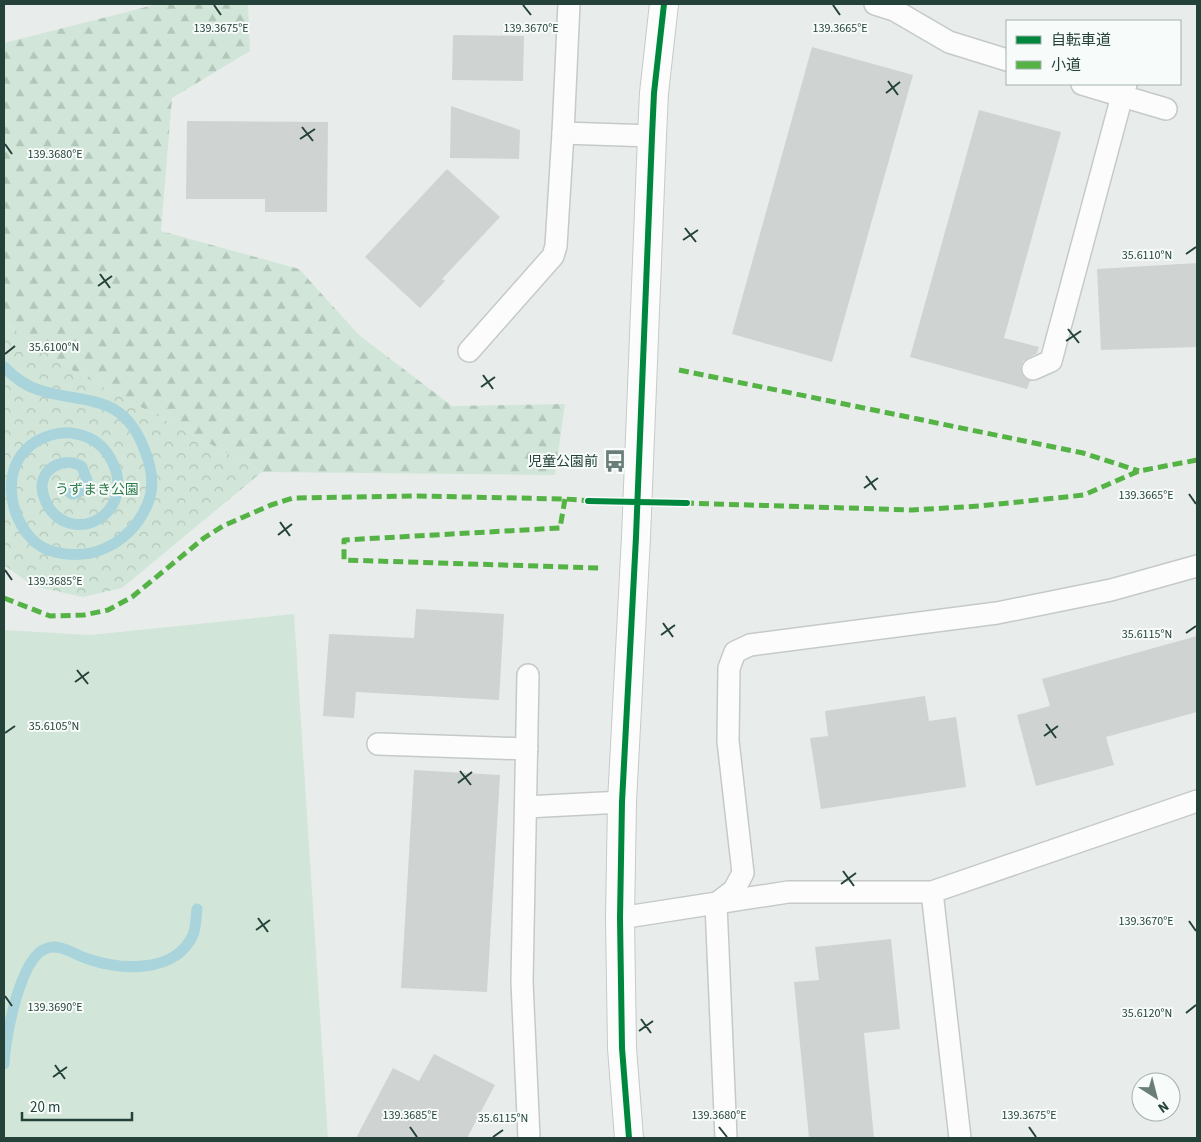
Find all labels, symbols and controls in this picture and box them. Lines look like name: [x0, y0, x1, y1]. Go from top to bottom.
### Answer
text: 139.3675°E: [193, 20, 249, 37]
text: 139.3670°E: [503, 20, 559, 37]
text: 139.3665°E: [812, 20, 868, 37]
legend: [1006, 20, 1181, 85]
text: 自転車道: [1051, 30, 1111, 51]
text: 小道: [1051, 55, 1081, 76]
text: 139.3680°E: [27, 146, 83, 163]
text: 35.6110°N: [1122, 247, 1172, 264]
text: 35.6100°N: [29, 339, 79, 356]
bus stop icon: 児童公園前: [602, 448, 628, 474]
place label: 児童公園前: [528, 452, 598, 472]
park label: うずまき公園: [55, 480, 139, 500]
text: 139.3665°E: [1118, 487, 1174, 504]
text: 139.3685°E: [27, 573, 83, 590]
text: 35.6115°N: [1122, 626, 1172, 643]
text: 35.6105°N: [29, 718, 79, 735]
text: 139.3670°E: [1118, 913, 1174, 930]
text: 139.3690°E: [27, 999, 83, 1016]
text: 35.6120°N: [1122, 1005, 1172, 1022]
north arrow: [1131, 1072, 1181, 1122]
scale bar: [22, 1090, 132, 1122]
text: N: [1153, 1096, 1173, 1118]
text: 20 m: [30, 1097, 60, 1118]
text: 139.3685°E: [382, 1107, 438, 1124]
text: 139.3680°E: [691, 1107, 747, 1124]
text: 139.3675°E: [1001, 1107, 1057, 1124]
text: 35.6115°N: [478, 1110, 528, 1127]

